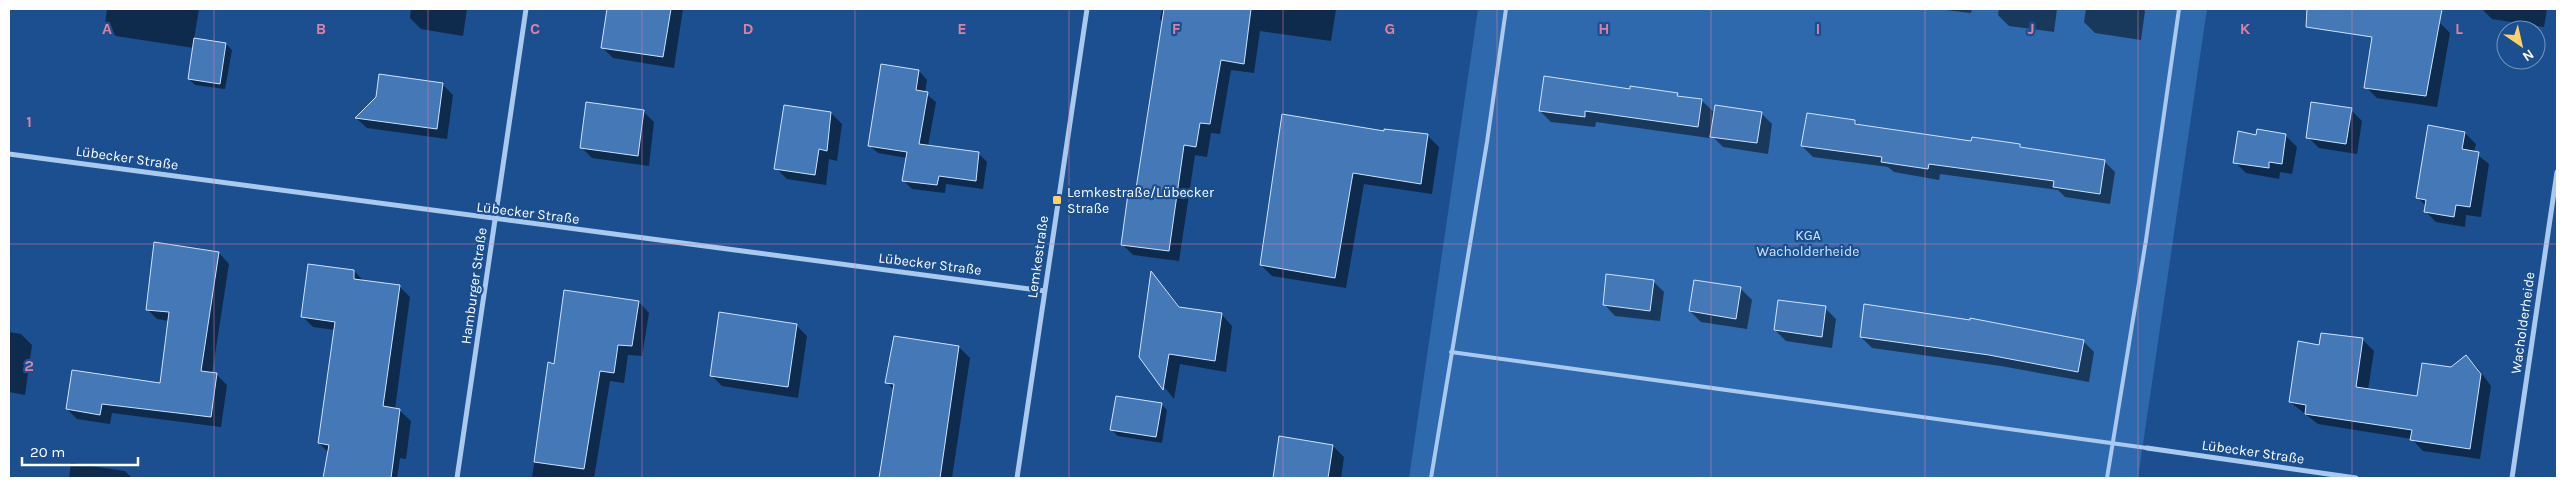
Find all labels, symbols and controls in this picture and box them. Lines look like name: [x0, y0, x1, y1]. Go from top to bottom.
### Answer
text: A: [102, 19, 112, 38]
text: B: [316, 19, 326, 38]
text: C: [530, 19, 540, 38]
text: D: [743, 19, 754, 38]
text: E: [957, 19, 967, 38]
text: F: [1172, 19, 1181, 38]
text: G: [1385, 19, 1395, 38]
text: H: [1598, 19, 1610, 38]
text: I: [1816, 19, 1820, 38]
text: J: [2027, 19, 2035, 38]
text: K: [2240, 19, 2251, 38]
text: L: [2455, 19, 2463, 38]
north arrow: [2496, 20, 2546, 70]
text: N: [2519, 46, 2537, 65]
text: 1: [26, 112, 32, 131]
street label: Lübecker Straße: [75, 142, 179, 174]
place label: Lemkestraße/Lübecker Straße: [1067, 184, 1215, 217]
marker: Lemkestraße/Lübecker Straße: [1051, 194, 1063, 206]
street label: Lübecker Straße: [476, 198, 580, 228]
street label: Lemkestraße: [1024, 215, 1052, 299]
street label: Hamburger Straße: [457, 227, 491, 345]
park label: KGA Wacholderheide: [1757, 227, 1859, 260]
street label: Lübecker Straße: [878, 249, 982, 279]
street label: Wacholderheide: [2507, 271, 2539, 375]
text: 2: [24, 356, 34, 375]
scale bar: [22, 434, 139, 466]
street label: Lübecker Straße: [2201, 436, 2305, 468]
text: 20 m: [30, 443, 65, 461]

